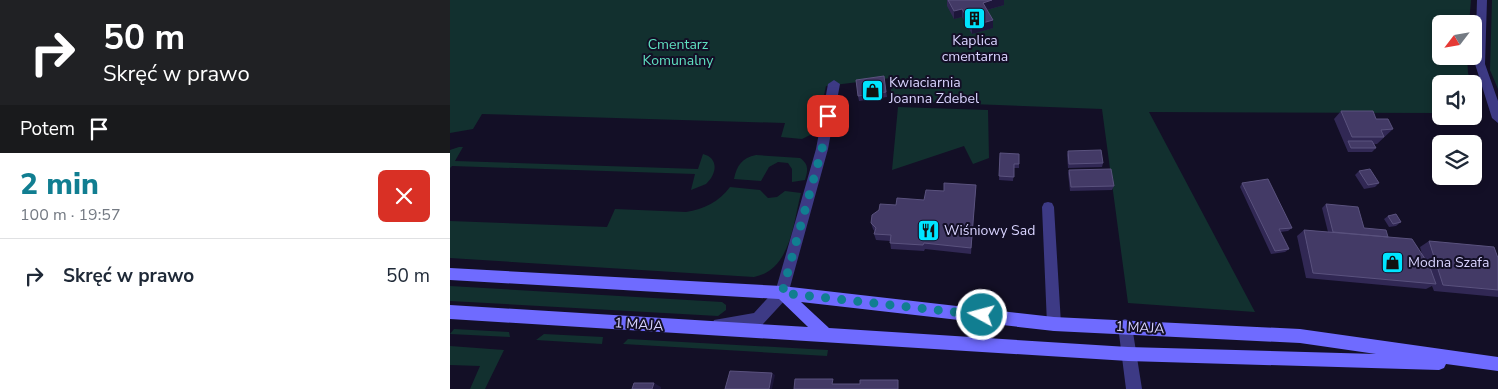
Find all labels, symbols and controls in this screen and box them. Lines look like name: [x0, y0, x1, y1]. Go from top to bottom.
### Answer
building icon: Kaplica cmentarna: [963, 6, 987, 30]
text: 50 m: [103, 14, 185, 61]
north arrow: [1432, 15, 1482, 65]
map controls: [1432, 15, 1482, 185]
icon: right: [20, 20, 85, 85]
place label: Kaplica cmentarna: [942, 31, 1008, 66]
park label: Cmentarz Komunalny: [643, 35, 714, 70]
text: Skręć w prawo: [103, 59, 250, 89]
place label: Kwiaciarnia Joanna Zdebel: [888, 73, 980, 108]
button: sound: [1432, 75, 1482, 125]
shop icon: Kwiaciarnia Joanna Zdebel: [861, 78, 885, 102]
pin: [807, 95, 849, 137]
icon: arrive: [814, 102, 842, 130]
icon: arrive: [85, 115, 113, 143]
text: Potem: [20, 116, 75, 142]
button: layers: [1432, 135, 1482, 185]
text: 2 min: [20, 164, 99, 205]
button: close: [378, 170, 430, 222]
text: 100 m · 19:57: [20, 204, 121, 226]
restaurant icon: Wiśniowy Sad: [916, 218, 940, 242]
place label: Wiśniowy Sad: [944, 221, 1035, 240]
shop icon: Modna Szafa: [1380, 250, 1404, 274]
place label: Modna Szafa: [1408, 253, 1489, 272]
icon: right: [20, 262, 48, 290]
text: Skręć w prawo: [63, 263, 194, 289]
text: 50 m: [386, 263, 430, 289]
position arrow: [955, 288, 1007, 340]
street label: 1 MAJA: [614, 313, 664, 336]
street label: 1 MAJA: [1115, 317, 1165, 338]

